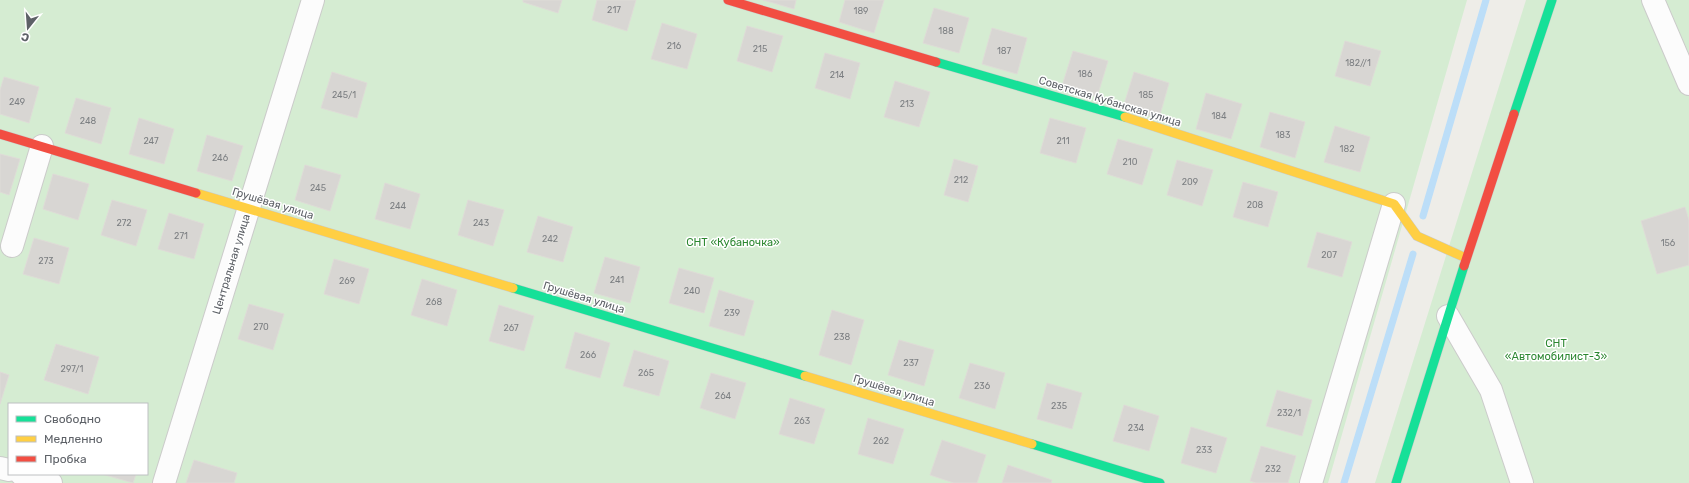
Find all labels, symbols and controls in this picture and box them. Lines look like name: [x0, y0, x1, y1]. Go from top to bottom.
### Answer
house number: 217: [607, 5, 621, 15]
house number: 189: [854, 6, 868, 16]
north arrow: [8, 8, 48, 48]
house number: 188: [938, 26, 954, 36]
text: С: [19, 30, 31, 44]
house number: 216: [667, 41, 682, 51]
house number: 215: [753, 44, 767, 54]
house number: 187: [997, 46, 1011, 56]
house number: 182//1: [1345, 58, 1371, 68]
house number: 186: [1077, 69, 1093, 79]
house number: 214: [830, 70, 845, 80]
street label: Советская Кубанская улица: [1037, 74, 1183, 129]
house number: 245/1: [332, 90, 356, 100]
house number: 185: [1139, 90, 1153, 100]
house number: 249: [9, 97, 25, 107]
house number: 213: [900, 99, 914, 109]
house number: 184: [1211, 111, 1227, 121]
house number: 248: [80, 116, 97, 126]
house number: 183: [1276, 130, 1291, 140]
house number: 247: [143, 136, 159, 146]
house number: 211: [1057, 136, 1070, 146]
house number: 182: [1340, 144, 1354, 154]
house number: 246: [212, 153, 229, 163]
house number: 210: [1123, 157, 1138, 167]
house number: 212: [954, 175, 968, 185]
house number: 209: [1182, 177, 1198, 187]
house number: 245: [310, 183, 326, 193]
street label: Грушёвая улица: [231, 185, 315, 222]
house number: 208: [1247, 200, 1264, 210]
house number: 244: [390, 201, 407, 211]
street label: Центральная улица: [210, 212, 253, 316]
house number: 272: [116, 218, 132, 228]
house number: 243: [473, 218, 489, 228]
house number: 271: [174, 231, 188, 241]
house number: 242: [542, 234, 558, 244]
park label: СНТ «Кубаночка»: [686, 236, 780, 249]
house number: 156: [1661, 238, 1676, 248]
house number: 207: [1321, 250, 1337, 260]
house number: 273: [38, 256, 54, 266]
house number: 241: [610, 275, 624, 285]
house number: 269: [339, 276, 355, 286]
street label: Грушёвая улица: [542, 279, 626, 316]
house number: 240: [684, 286, 701, 296]
house number: 268: [426, 297, 442, 307]
house number: 239: [724, 308, 740, 318]
house number: 270: [253, 322, 269, 332]
house number: 267: [503, 323, 519, 333]
house number: 238: [834, 332, 850, 342]
park label: СНТ «Автомобилист-3»: [1505, 337, 1607, 363]
house number: 266: [580, 350, 597, 360]
house number: 237: [903, 358, 919, 368]
house number: 297/1: [61, 364, 84, 374]
house number: 265: [638, 368, 654, 378]
street label: Грушёвая улица: [852, 372, 936, 409]
house number: 236: [974, 381, 991, 391]
house number: 264: [715, 391, 732, 401]
house number: 235: [1051, 401, 1067, 411]
legend: [8, 403, 148, 475]
house number: 232/1: [1277, 408, 1301, 418]
text: Свободно: [44, 412, 101, 426]
house number: 263: [794, 416, 810, 426]
house number: 234: [1128, 423, 1145, 433]
text: Медленно: [44, 432, 103, 446]
house number: 262: [873, 436, 889, 446]
house number: 233: [1196, 445, 1212, 455]
text: Пробка: [44, 452, 87, 466]
house number: 232: [1265, 464, 1281, 474]

